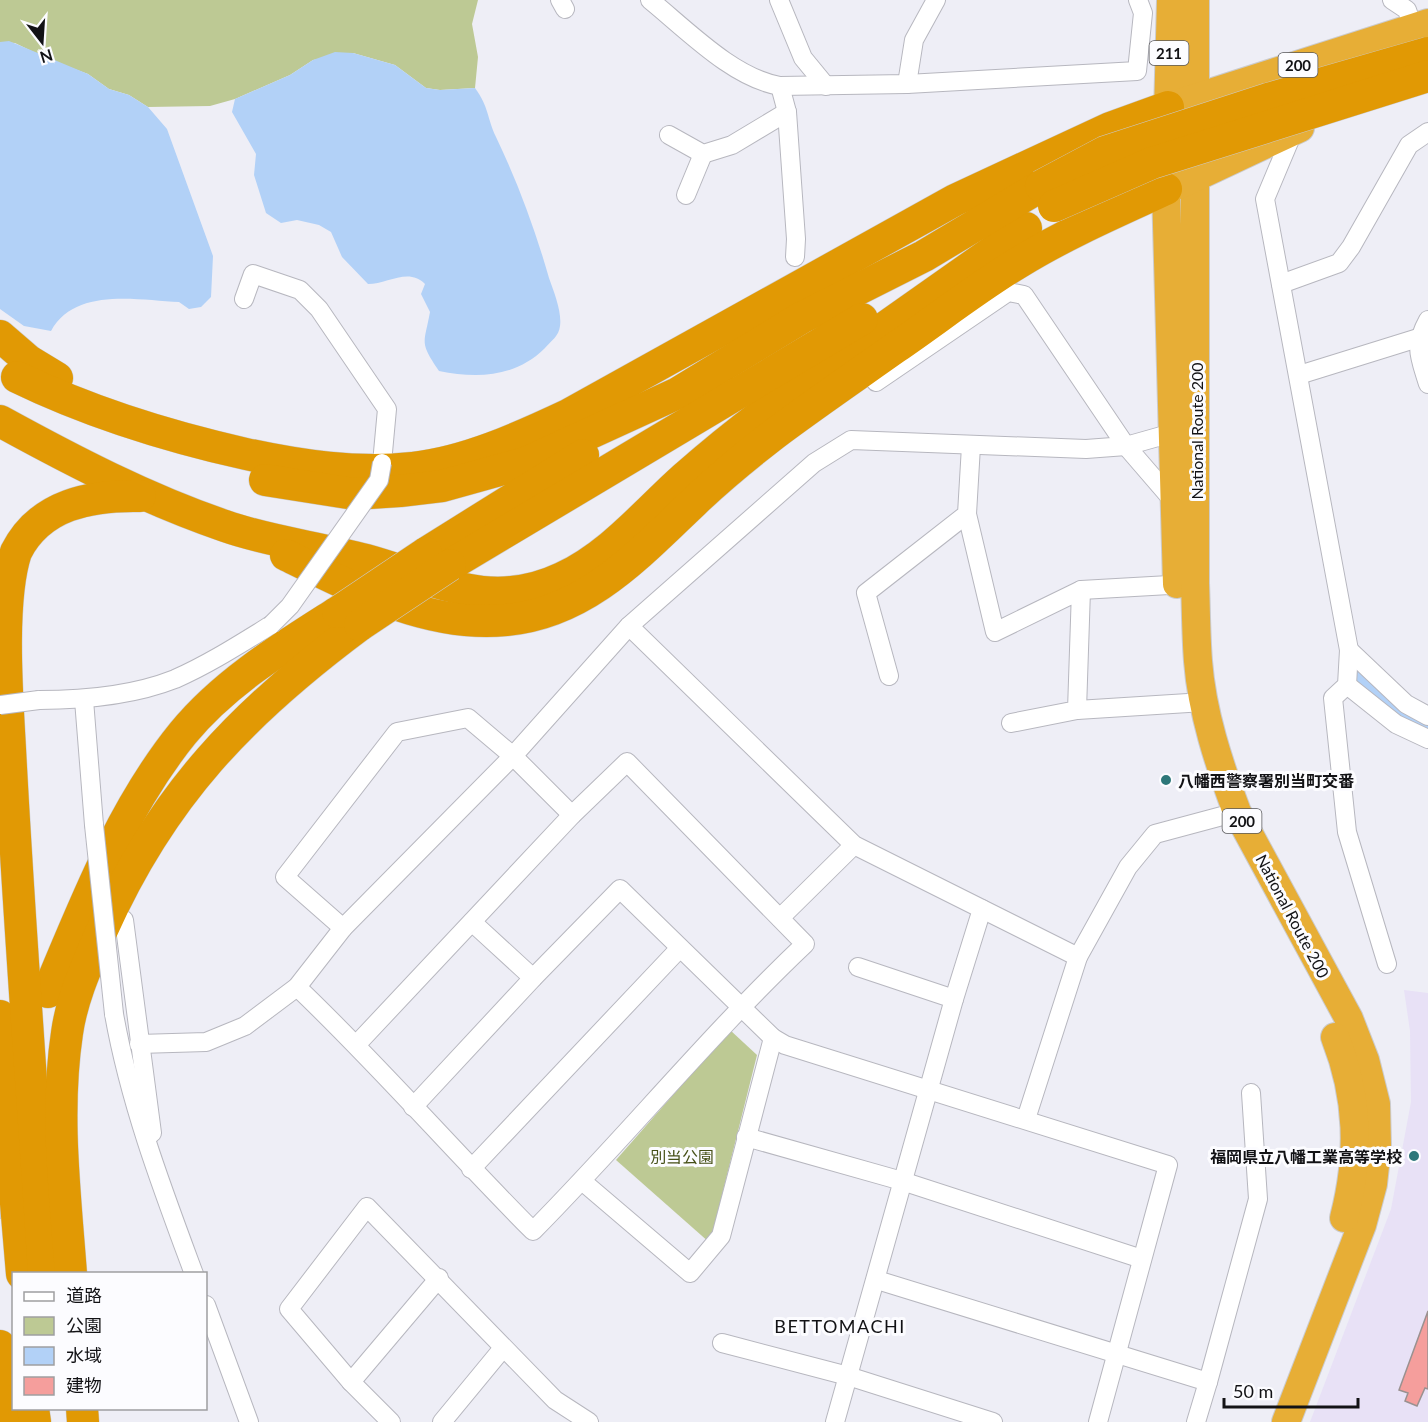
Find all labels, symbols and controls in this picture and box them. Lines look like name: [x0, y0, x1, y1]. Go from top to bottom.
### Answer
north arrow: [12, 12, 72, 72]
road number: 211: [1150, 41, 1188, 65]
text: N: [38, 46, 55, 68]
road number: 200: [1278, 53, 1318, 77]
street label: National Route 200: [1187, 362, 1206, 500]
place label: 八幡西警察署別当町交番: [1178, 771, 1354, 790]
marker: 八幡西警察署別当町交番: [1159, 773, 1173, 787]
road number: 200: [1222, 809, 1262, 833]
street label: National Route 200: [1252, 851, 1334, 981]
park label: 別当公園: [650, 1147, 714, 1166]
place label: 福岡県立八幡工業高等学校: [1210, 1147, 1402, 1166]
marker: 福岡県立八幡工業高等学校: [1407, 1149, 1421, 1163]
legend: [12, 1272, 207, 1410]
text: 道路: [66, 1284, 102, 1306]
text: 公園: [66, 1314, 102, 1336]
district label: BETTOMACHI: [774, 1315, 906, 1337]
text: 水域: [66, 1344, 102, 1366]
scale bar: [1224, 1371, 1358, 1409]
text: 建物: [66, 1374, 102, 1396]
text: 50 m: [1233, 1380, 1273, 1402]

